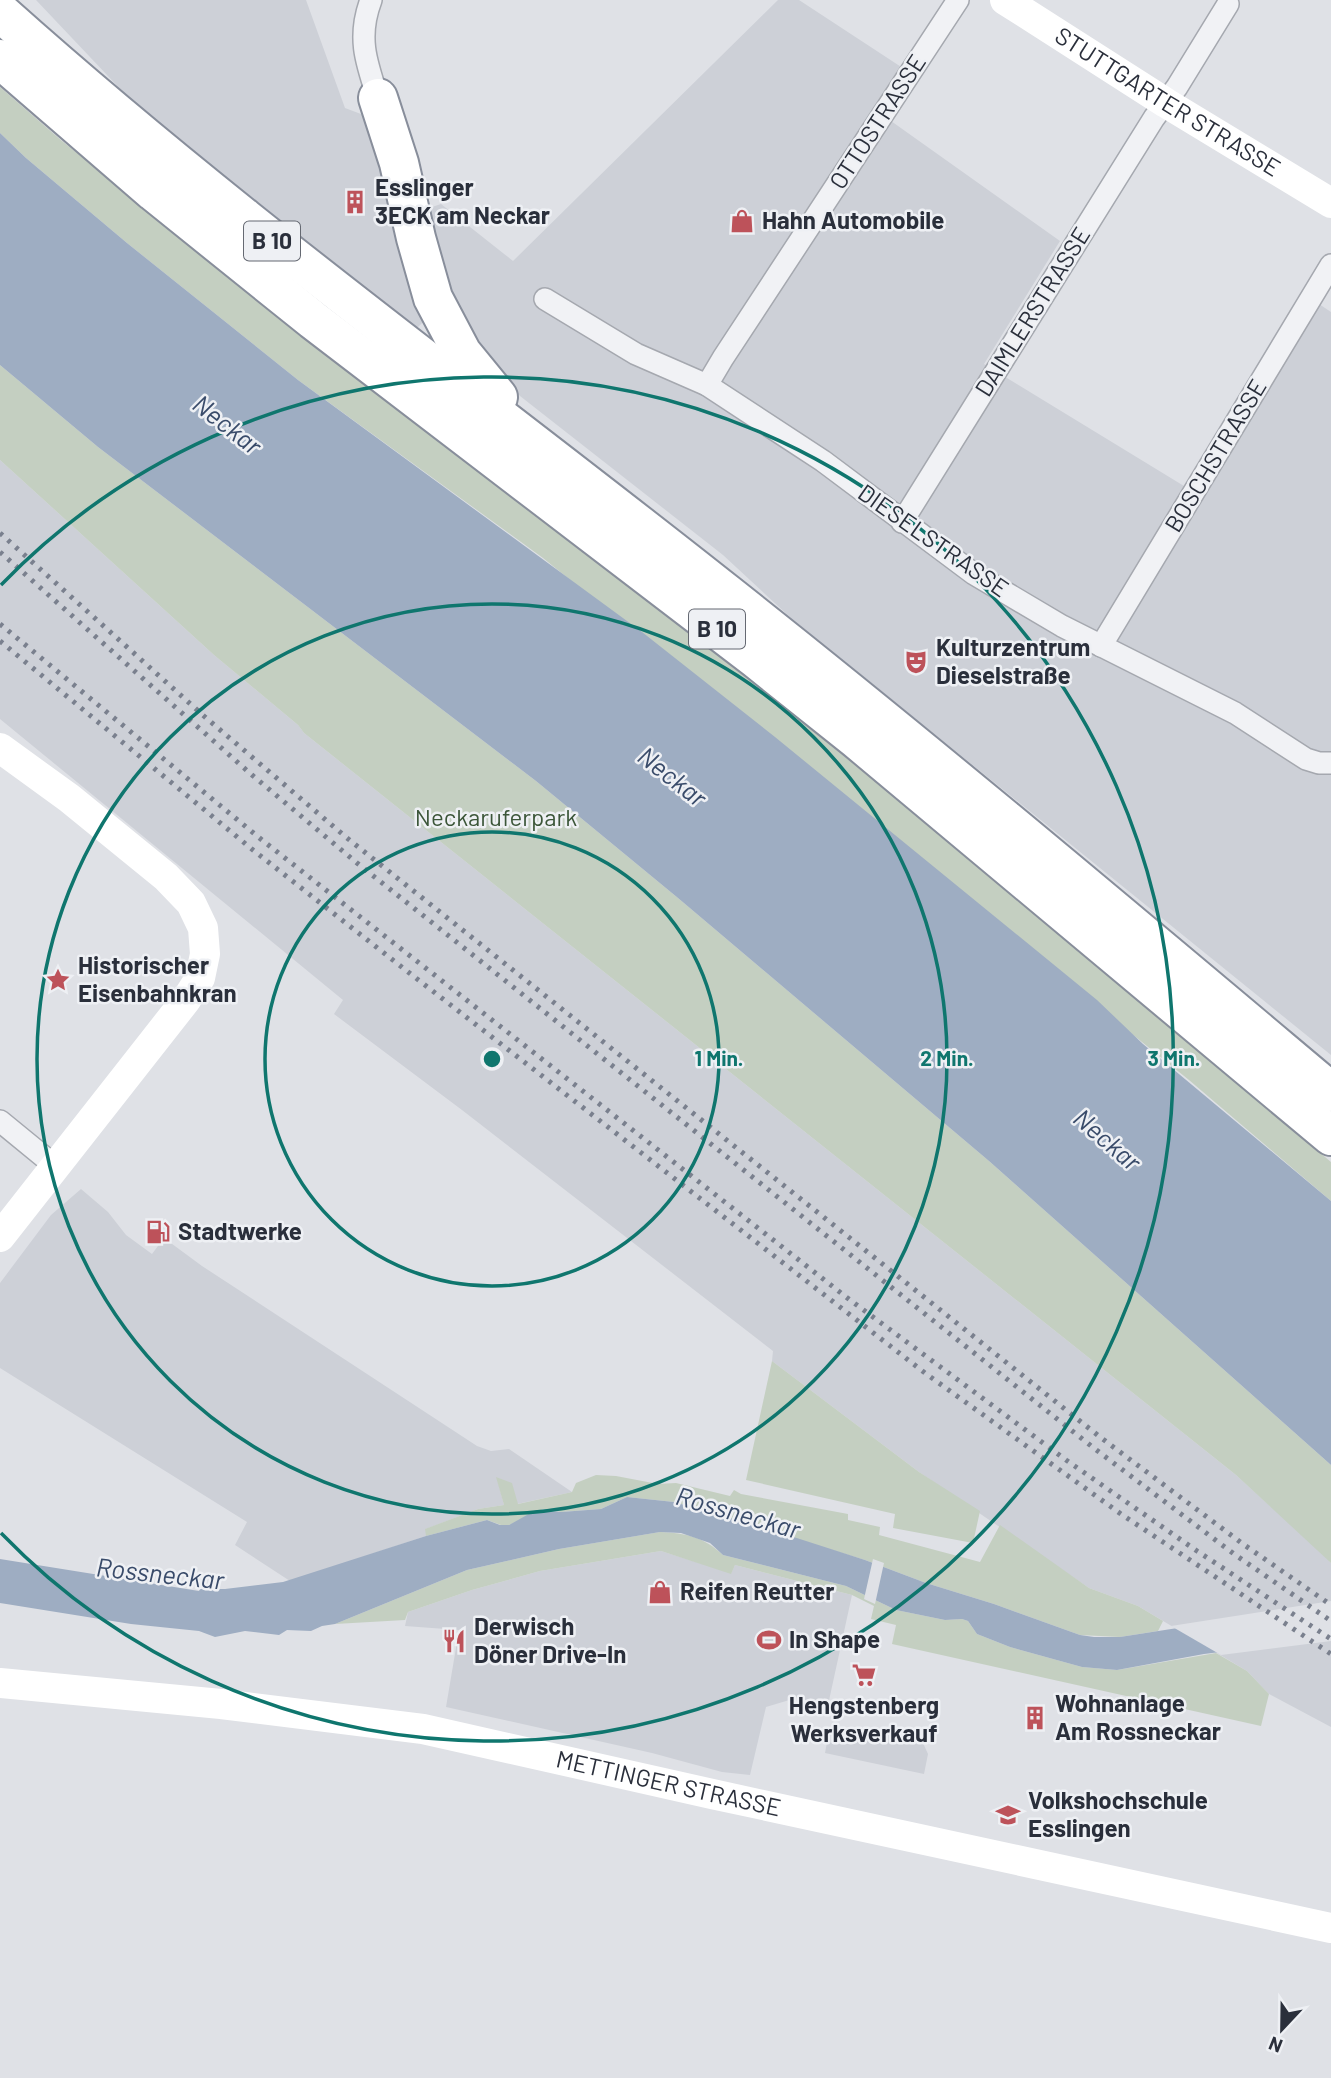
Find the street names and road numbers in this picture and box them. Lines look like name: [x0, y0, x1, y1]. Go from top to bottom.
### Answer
street label: STUTTGARTER STRASSE: [1050, 20, 1286, 182]
street label: OTTOSTRASSE: [822, 48, 931, 194]
street label: DAIMLERSTRASSE: [968, 221, 1095, 401]
road number: B 10: [244, 222, 300, 260]
street label: BOSCHSTRASSE: [1158, 374, 1272, 537]
street label: DIESELSTRASSE: [853, 477, 1015, 602]
road number: B 10: [689, 610, 745, 649]
street label: METTINGER STRASSE: [554, 1743, 784, 1821]

